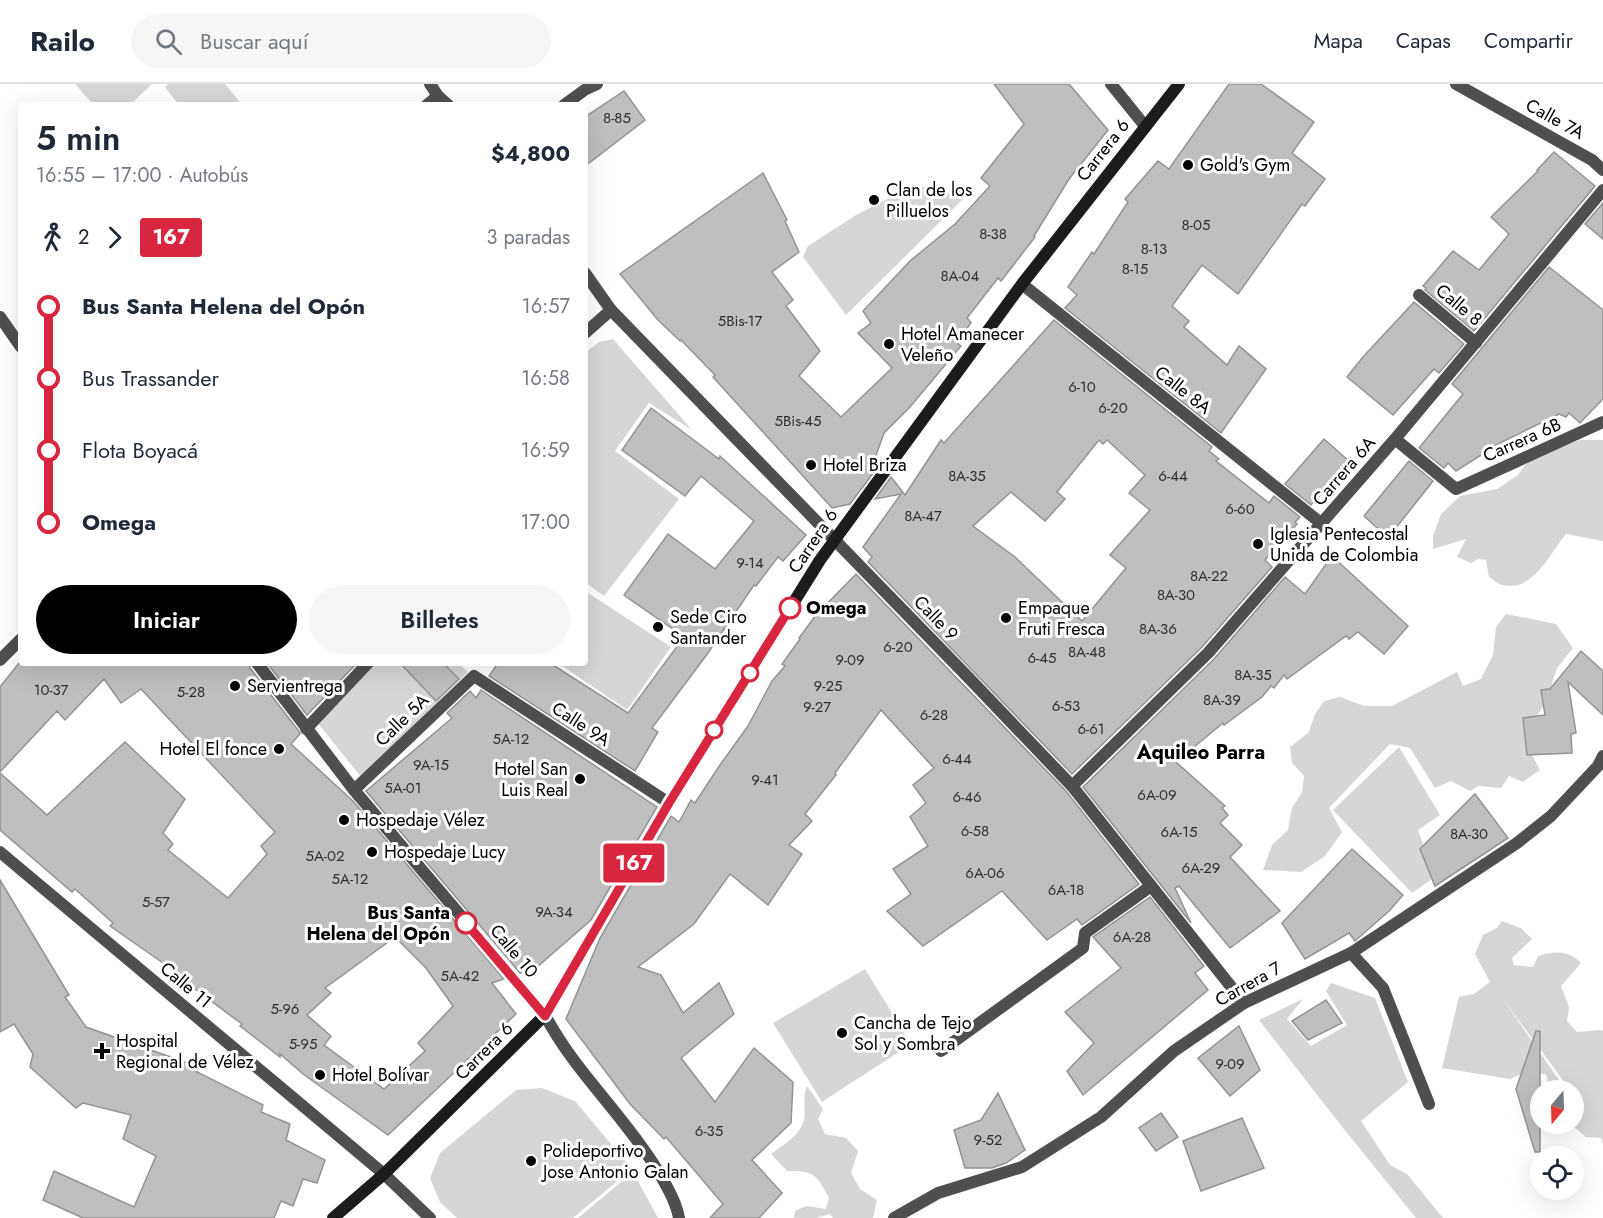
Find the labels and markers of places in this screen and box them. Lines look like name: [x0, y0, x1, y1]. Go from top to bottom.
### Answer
place label: Gold's Gym: [1200, 152, 1290, 178]
marker: Gold's Gym: [1181, 158, 1195, 172]
place label: Clan de los Pilluelos: [886, 177, 972, 224]
marker: Clan de los Pilluelos: [867, 193, 881, 207]
place label: Hotel Amanecer Veleño: [901, 321, 1025, 368]
marker: Hotel Amanecer Veleño: [882, 337, 896, 351]
place label: Hotel Briza: [823, 452, 907, 478]
marker: Hotel Briza: [804, 458, 818, 472]
place label: Iglesia Pentecostal Unida de Colombia: [1270, 521, 1418, 568]
marker: Iglesia Pentecostal Unida de Colombia: [1251, 537, 1265, 551]
place label: Omega: [806, 595, 867, 621]
place label: Empaque Fruti Fresca: [1018, 595, 1105, 642]
marker: Omega: [779, 597, 801, 619]
place label: Sede Ciro Santander: [670, 604, 747, 651]
marker: Empaque Fruti Fresca: [999, 611, 1013, 625]
marker: Sede Ciro Santander: [651, 620, 665, 634]
unlabelled marker: [741, 664, 759, 682]
place label: Servientrega: [247, 673, 343, 699]
marker: Servientrega: [228, 679, 242, 693]
unlabelled marker: [705, 721, 723, 739]
place label: Hotel El fonce: [159, 736, 267, 762]
marker: Hotel El fonce: [272, 742, 286, 756]
place label: Hotel San Luis Real: [494, 756, 568, 803]
marker: Hotel San Luis Real: [573, 772, 587, 786]
place label: Hospedaje Vélez: [356, 807, 485, 833]
marker: Hospedaje Vélez: [337, 813, 351, 827]
place label: Hospedaje Lucy: [384, 839, 505, 865]
marker: Hospedaje Lucy: [365, 845, 379, 859]
place label: Bus Santa Helena del Opón: [306, 900, 450, 947]
marker: Bus Santa Helena del Opón: [455, 912, 477, 934]
place label: Cancha de Tejo Sol y Sombra: [854, 1010, 972, 1057]
marker: Cancha de Tejo Sol y Sombra: [835, 1026, 849, 1040]
place label: Hospital Regional de Vélez: [116, 1028, 255, 1075]
marker: Hospital Regional de Vélez: [93, 1042, 111, 1060]
place label: Hotel Bolívar: [332, 1062, 430, 1088]
marker: Hotel Bolívar: [313, 1068, 327, 1082]
place label: Polideportivo Jose Antonio Galan: [541, 1138, 689, 1185]
marker: Polideportivo Jose Antonio Galan: [524, 1154, 538, 1168]

